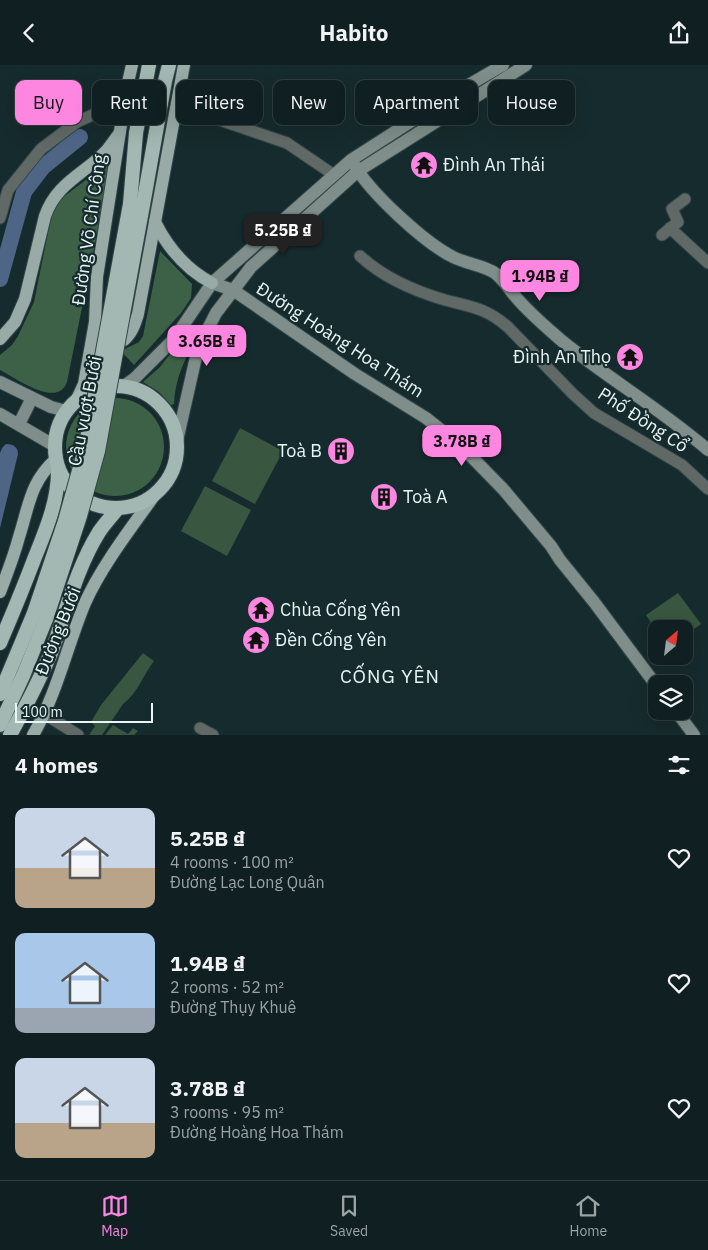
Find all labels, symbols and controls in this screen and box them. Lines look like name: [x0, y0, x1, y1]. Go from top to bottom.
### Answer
text: Habito: [320, 18, 388, 47]
icon: back: [15, 19, 43, 47]
icon: share: [665, 19, 693, 47]
chip: Buy: [15, 80, 82, 125]
chip: Rent: [92, 80, 166, 125]
chip: Filters: [176, 80, 263, 125]
chip: New: [273, 80, 345, 125]
chip: Apartment: [355, 80, 478, 125]
chip: House: [488, 80, 575, 125]
temple icon: Đình An Thái: [409, 150, 439, 180]
street label: Đường Võ Chí Công: [67, 152, 111, 307]
place label: Đình An Thái: [443, 153, 545, 176]
pin: 5.25B ₫: [237, 213, 329, 256]
text: 5.25B ₫: [254, 220, 312, 240]
pin: 1.94B ₫: [494, 259, 586, 302]
text: 1.94B ₫: [511, 266, 569, 286]
street label: Đường Hoàng Hoa Thám: [252, 277, 428, 402]
pin: 3.65B ₫: [161, 325, 253, 367]
text: 3.65B ₫: [178, 331, 236, 351]
temple icon: Đình An Thọ: [615, 342, 645, 372]
place label: Đình An Thọ: [513, 345, 611, 368]
street label: Cầu vượt Bưởi: [63, 354, 106, 468]
street label: Phố Đồng Cổ: [594, 382, 693, 457]
pin: 3.78B ₫: [416, 425, 508, 467]
text: 3.78B ₫: [433, 431, 491, 451]
building icon: Toà B: [326, 436, 356, 466]
place label: Toà B: [277, 439, 322, 462]
building icon: Toà A: [369, 482, 399, 512]
place label: Toà A: [403, 485, 448, 508]
street label: Đường Bưởi: [29, 583, 86, 678]
temple icon: Chùa Cống Yên: [246, 595, 276, 625]
place label: Chùa Cống Yên: [280, 598, 401, 621]
north arrow: [648, 620, 692, 665]
map controls: [648, 620, 693, 720]
temple icon: Đền Cống Yên: [241, 625, 271, 655]
place label: Đền Cống Yên: [275, 628, 387, 651]
district label: CỐNG YÊN: [340, 662, 440, 688]
button: layers: [648, 675, 693, 720]
scale bar: [15, 700, 152, 723]
text: 100 m: [22, 703, 63, 721]
text: 4 homes: [15, 751, 98, 779]
icon: filters: [665, 751, 693, 779]
text: 5.25B ₫: [170, 824, 245, 852]
icon: home: [55, 828, 115, 888]
icon: heart: [665, 844, 693, 872]
text: 4 rooms · 100 m²: [170, 852, 294, 872]
text: Đường Lạc Long Quân: [170, 872, 325, 892]
text: 1.94B ₫: [170, 949, 245, 977]
icon: home: [55, 953, 115, 1013]
icon: heart: [665, 969, 693, 997]
text: 2 rooms · 52 m²: [170, 977, 284, 997]
text: Đường Thụy Khuê: [170, 997, 296, 1017]
text: 3.78B ₫: [170, 1074, 245, 1102]
icon: home: [55, 1078, 115, 1138]
icon: heart: [665, 1094, 693, 1122]
text: 3 rooms · 95 m²: [170, 1102, 284, 1122]
text: Đường Hoàng Hoa Thám: [170, 1122, 344, 1142]
tab: Map: [101, 1192, 129, 1240]
tab: Saved: [330, 1192, 368, 1240]
tab: Home: [570, 1192, 607, 1240]

